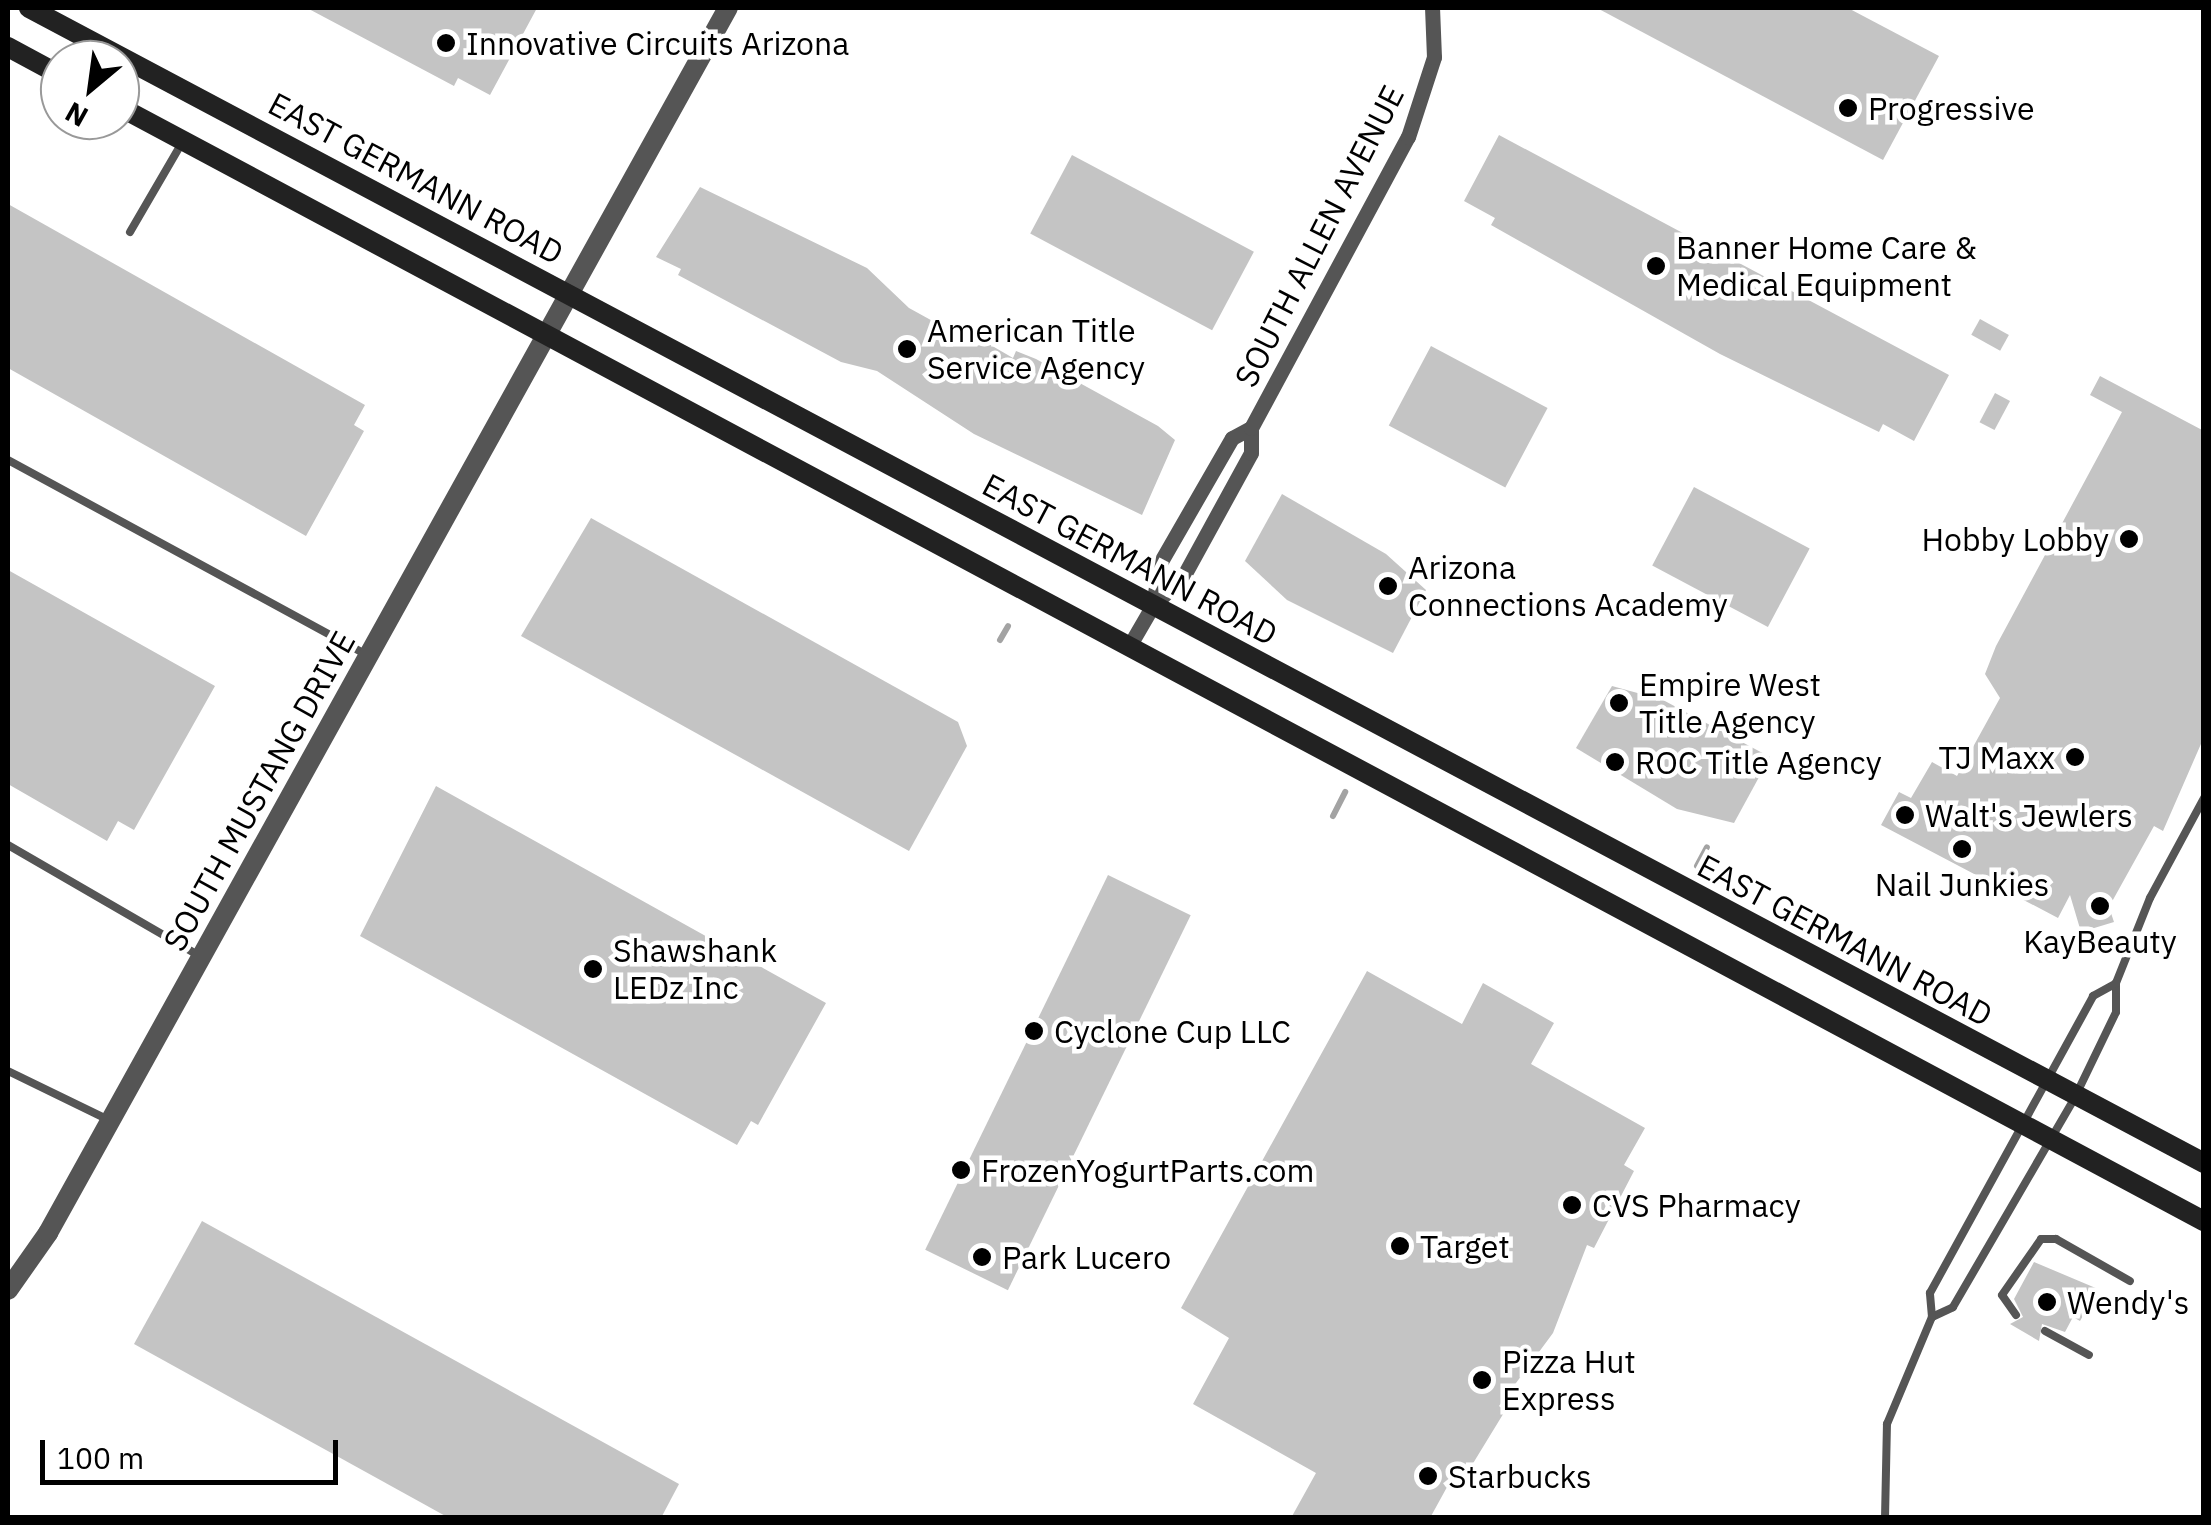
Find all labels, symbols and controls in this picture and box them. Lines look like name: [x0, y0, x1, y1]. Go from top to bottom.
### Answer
place label: Innovative Circuits Arizona: [466, 24, 849, 62]
marker: Innovative Circuits Arizona: [435, 32, 457, 54]
north arrow: [40, 40, 140, 140]
street label: SOUTH ALLEN AVENUE: [1226, 79, 1412, 393]
street label: EAST GERMANN ROAD: [262, 84, 570, 272]
place label: Progressive: [1868, 89, 2035, 127]
text: N: [58, 94, 94, 136]
marker: Progressive: [1837, 97, 1859, 119]
place label: Banner Home Care & Medical Equipment: [1676, 229, 1977, 304]
marker: Banner Home Care & Medical Equipment: [1645, 255, 1667, 277]
place label: American Title Service Agency: [927, 312, 1145, 387]
marker: American Title Service Agency: [896, 338, 918, 360]
street label: EAST GERMANN ROAD: [976, 465, 1284, 653]
place label: Hobby Lobby: [1921, 520, 2109, 558]
marker: Hobby Lobby: [2118, 528, 2140, 550]
place label: Arizona Connections Academy: [1408, 549, 1728, 624]
marker: Arizona Connections Academy: [1377, 575, 1399, 597]
street label: SOUTH MUSTANG DRIVE: [155, 625, 363, 957]
place label: Empire West Title Agency: [1639, 666, 1821, 741]
marker: Empire West Title Agency: [1608, 692, 1630, 714]
place label: TJ Maxx: [1939, 738, 2055, 776]
place label: ROC Title Agency: [1635, 743, 1882, 781]
marker: TJ Maxx: [2064, 746, 2086, 768]
marker: ROC Title Agency: [1604, 751, 1626, 773]
place label: Walt's Jewlers: [1925, 796, 2133, 834]
marker: Walt's Jewlers: [1894, 804, 1916, 826]
marker: Nail Junkies: [1951, 838, 1973, 860]
street label: EAST GERMANN ROAD: [1691, 846, 1999, 1034]
place label: Nail Junkies: [1875, 865, 2049, 903]
marker: KayBeauty: [2089, 895, 2111, 917]
place label: KayBeauty: [2023, 922, 2177, 960]
place label: Shawshank LEDz Inc: [613, 932, 777, 1007]
marker: Shawshank LEDz Inc: [582, 958, 604, 980]
place label: Cyclone Cup LLC: [1054, 1012, 1291, 1050]
marker: Cyclone Cup LLC: [1023, 1020, 1045, 1042]
place label: FrozenYogurtParts.com: [981, 1151, 1314, 1189]
marker: FrozenYogurtParts.com: [950, 1159, 972, 1181]
place label: CVS Pharmacy: [1592, 1186, 1801, 1224]
marker: CVS Pharmacy: [1561, 1194, 1583, 1216]
place label: Target: [1420, 1227, 1510, 1265]
marker: Target: [1389, 1235, 1411, 1257]
place label: Park Lucero: [1002, 1238, 1171, 1276]
marker: Park Lucero: [971, 1246, 993, 1268]
place label: Wendy's: [2067, 1283, 2189, 1321]
marker: Wendy's: [2036, 1291, 2058, 1313]
place label: Pizza Hut Express: [1502, 1343, 1636, 1418]
marker: Pizza Hut Express: [1471, 1369, 1493, 1391]
scale bar: [45, 1420, 342, 1482]
text: 100 m: [57, 1438, 144, 1477]
place label: Starbucks: [1448, 1457, 1592, 1495]
marker: Starbucks: [1417, 1465, 1439, 1487]

